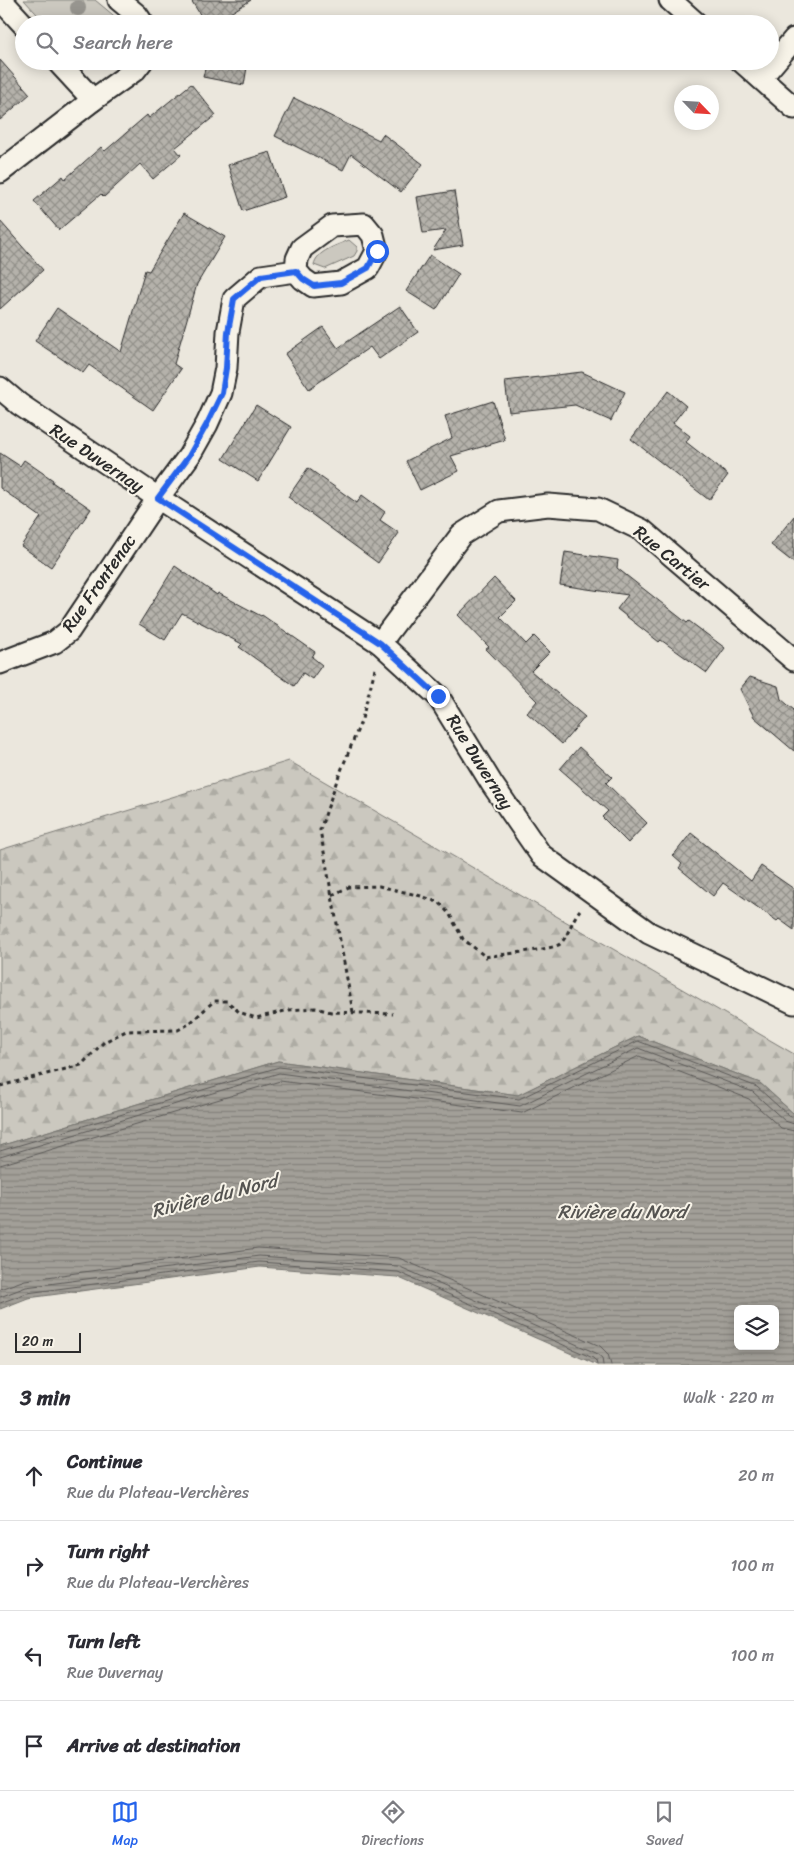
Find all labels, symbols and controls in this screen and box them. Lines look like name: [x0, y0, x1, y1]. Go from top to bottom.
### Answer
search box: [15, 15, 779, 70]
text: Search here: [73, 26, 173, 59]
icon: search: [33, 29, 61, 57]
north arrow: [674, 85, 719, 130]
route start: [366, 240, 389, 263]
street label: Rue Duvernay: [43, 415, 151, 502]
street label: Rue Cartier: [626, 517, 719, 600]
street label: Rue Frontenac: [53, 527, 145, 639]
route end: [427, 685, 450, 708]
street label: Rue Duvernay: [438, 708, 523, 817]
water label: Rivière du Nord: [148, 1163, 285, 1227]
water label: Rivière du Nord: [558, 1195, 691, 1228]
map controls: [734, 1305, 779, 1350]
button: layers: [734, 1305, 779, 1350]
text: 20 m: [22, 1329, 53, 1354]
scale bar: [15, 1330, 81, 1353]
text: 3 min: [20, 1379, 70, 1417]
text: Walk · 220 m: [683, 1383, 774, 1412]
text: Continue: [67, 1445, 143, 1478]
text: 20 m: [738, 1461, 774, 1490]
icon: ahead: [20, 1462, 48, 1490]
text: Rue du Plateau-Verchères: [67, 1478, 249, 1507]
text: Turn right: [67, 1535, 149, 1568]
text: 100 m: [730, 1551, 774, 1580]
icon: right: [20, 1552, 48, 1580]
text: Rue du Plateau-Verchères: [67, 1568, 249, 1597]
text: Turn left: [67, 1625, 140, 1658]
text: 100 m: [730, 1641, 774, 1670]
icon: left: [20, 1642, 48, 1670]
text: Rue Duvernay: [67, 1658, 163, 1687]
text: Arrive at destination: [67, 1729, 240, 1762]
icon: arrive: [20, 1732, 48, 1760]
tab: Map: [111, 1798, 139, 1853]
tab: Directions: [361, 1798, 424, 1853]
tab: Saved: [646, 1798, 683, 1853]

